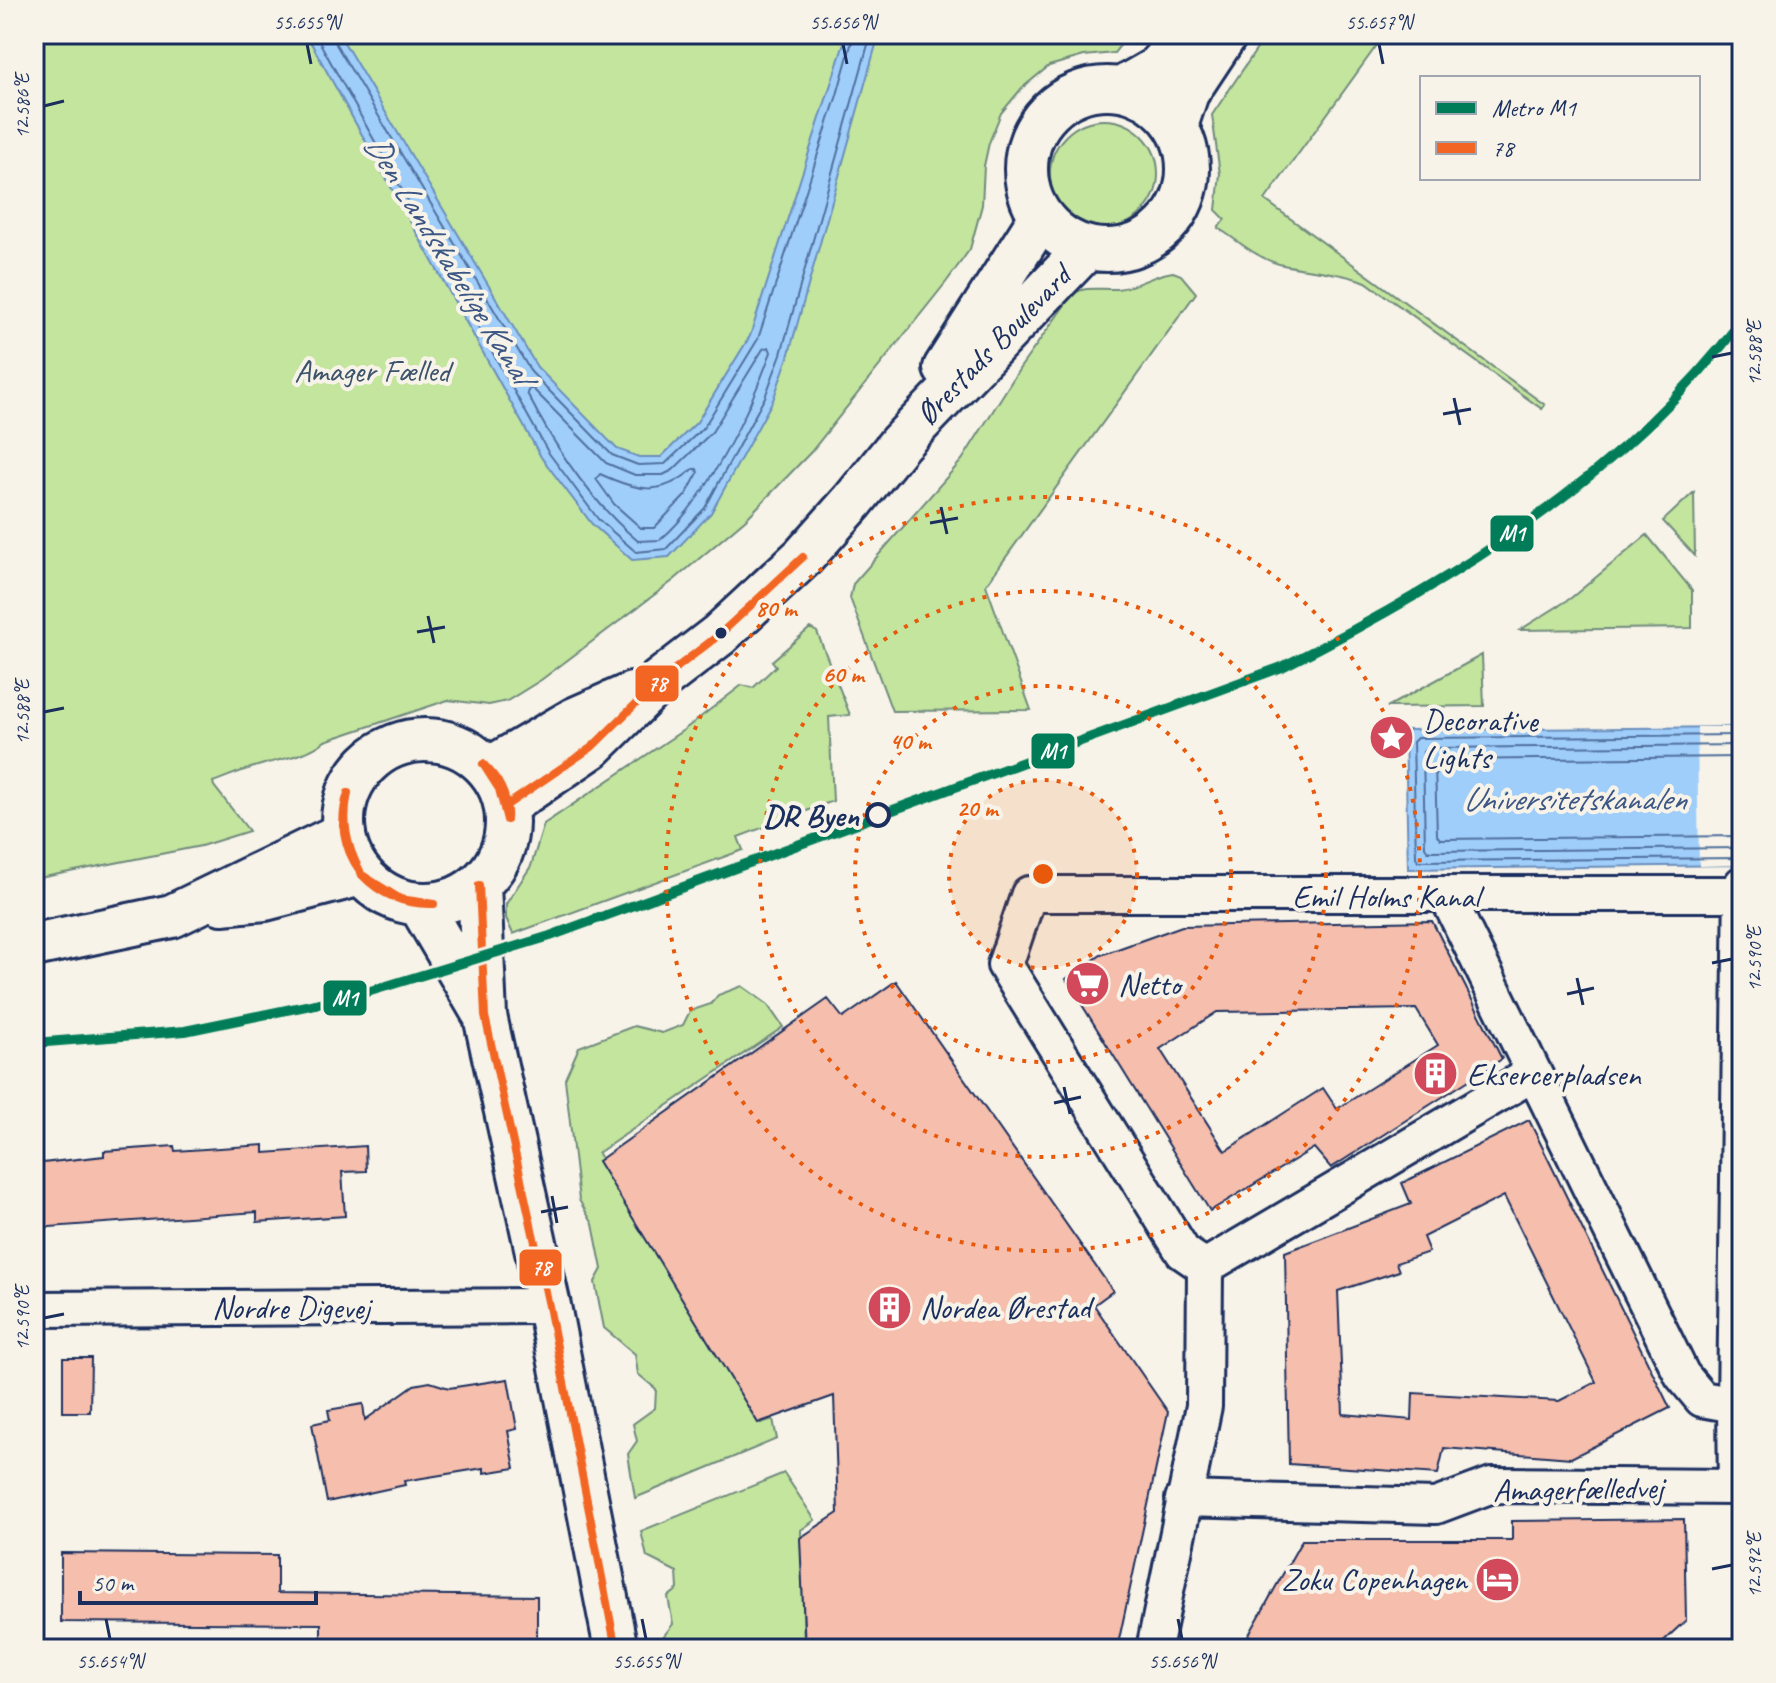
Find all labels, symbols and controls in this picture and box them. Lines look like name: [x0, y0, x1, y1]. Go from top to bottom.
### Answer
text: 55.655°N: [274, 10, 343, 35]
text: 55.656°N: [810, 10, 879, 35]
text: 55.657°N: [1346, 10, 1415, 35]
text: 12.586°E: [10, 71, 35, 139]
legend: [1420, 76, 1700, 180]
text: Metro M1: [1492, 93, 1577, 123]
water label: Den Landskabelige Kanal: [356, 126, 548, 399]
text: 78: [1492, 133, 1516, 163]
street label: Ørestads Boulevard: [906, 253, 1083, 434]
text: 12.588°E: [1742, 318, 1767, 386]
park label: Amager Fælled: [294, 350, 454, 391]
line badge: M1: [1489, 514, 1535, 553]
text: M1: [1499, 520, 1527, 548]
text: 80 m: [755, 593, 799, 623]
unlabelled marker: [713, 625, 729, 641]
text: 60 m: [822, 659, 866, 689]
line badge: 78: [634, 664, 680, 703]
text: 78: [647, 670, 670, 698]
text: 12.588°E: [10, 677, 35, 745]
place label: Decorative Lights: [1423, 700, 1540, 778]
place icon: Decorative Lights: [1368, 714, 1416, 762]
text: 40 m: [889, 726, 933, 756]
line badge: M1: [1030, 732, 1076, 770]
text: M1: [1040, 738, 1068, 766]
water label: Universitetskanalen: [1462, 777, 1688, 820]
text: 20 m: [956, 793, 1000, 823]
place label: DR Byen: [763, 795, 860, 836]
marker: DR Byen: [866, 803, 890, 827]
centre of rings: [1029, 860, 1057, 888]
street label: Emil Holms Kanal: [1292, 876, 1485, 917]
text: 12.590°E: [1742, 924, 1767, 992]
supermarket icon: Netto: [1063, 960, 1111, 1008]
place label: Netto: [1118, 964, 1184, 1005]
line badge: M1: [322, 979, 368, 1017]
text: M1: [332, 985, 360, 1013]
building icon: Eksercerpladsen: [1412, 1050, 1460, 1098]
place label: Eksercerpladsen: [1467, 1054, 1642, 1095]
line badge: 78: [518, 1248, 563, 1287]
text: 78: [531, 1254, 554, 1282]
text: 12.590°E: [10, 1283, 35, 1351]
building icon: Nordea Ørestad: [865, 1283, 913, 1331]
street label: Nordre Digevej: [212, 1287, 373, 1328]
place label: Nordea Ørestad: [920, 1287, 1095, 1328]
street label: Amagerfælledvej: [1493, 1467, 1668, 1511]
text: 12.592°E: [1742, 1530, 1767, 1598]
scale bar: [80, 1555, 316, 1605]
hotel icon: Zoku Copenhagen: [1474, 1555, 1522, 1603]
place label: Zoku Copenhagen: [1281, 1559, 1469, 1600]
text: 50 m: [92, 1568, 135, 1598]
text: 55.654°N: [77, 1649, 146, 1674]
text: 55.655°N: [613, 1649, 682, 1674]
text: 55.656°N: [1149, 1649, 1218, 1674]

